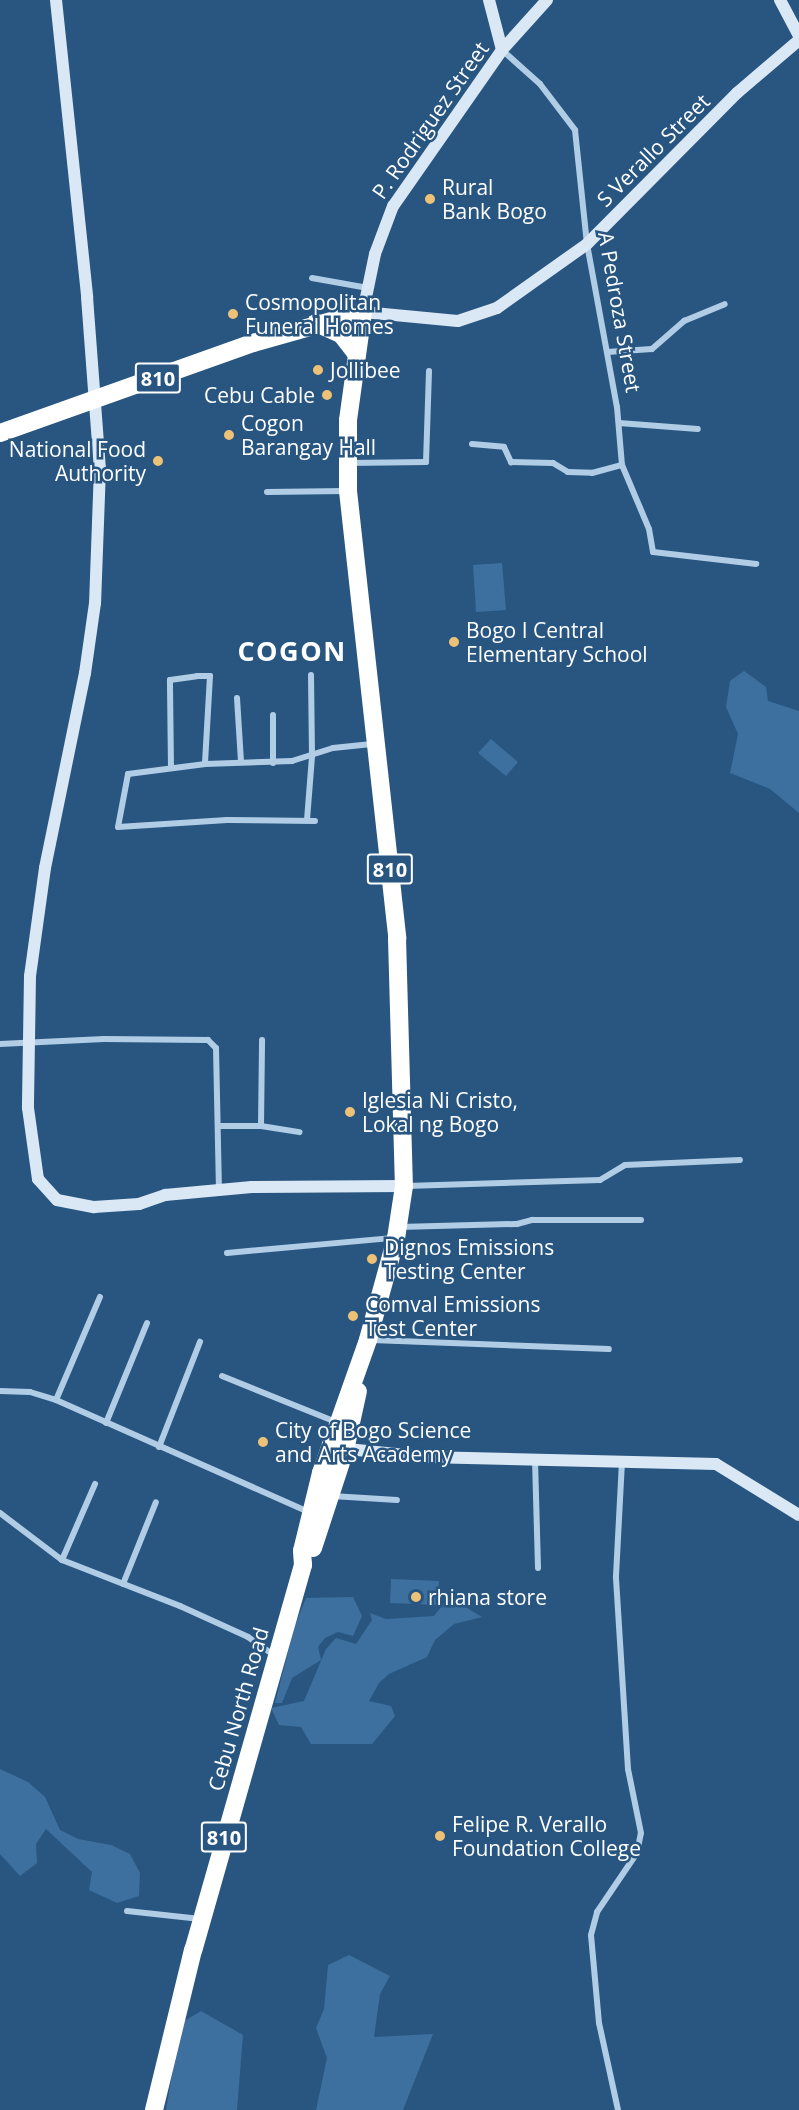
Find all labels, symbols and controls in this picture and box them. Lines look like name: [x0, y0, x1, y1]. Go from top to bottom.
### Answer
street label: P. Rodriguez Street: [366, 37, 494, 203]
street label: S Verallo Street: [591, 88, 715, 212]
place label: Rural Bank Bogo: [442, 174, 547, 224]
marker: Rural Bank Bogo: [423, 192, 437, 206]
street label: A Pedroza Street: [593, 230, 647, 394]
place label: Cosmopolitan Funeral Homes: [245, 289, 394, 339]
marker: Cosmopolitan Funeral Homes: [226, 307, 240, 321]
place label: Jollibee: [330, 357, 401, 383]
road number: 810: [134, 361, 182, 395]
marker: Jollibee: [311, 363, 325, 377]
place label: Cebu Cable: [204, 382, 315, 408]
marker: Cebu Cable: [320, 388, 334, 402]
place label: Cogon Barangay Hall: [241, 410, 376, 460]
marker: Cogon Barangay Hall: [222, 428, 236, 442]
place label: National Food Authority: [9, 436, 146, 486]
marker: National Food Authority: [151, 454, 165, 468]
place label: Bogo I Central Elementary School: [466, 617, 648, 667]
district label: COGON: [237, 635, 347, 667]
marker: Bogo I Central Elementary School: [447, 635, 461, 649]
road number: 810: [366, 852, 414, 886]
place label: Iglesia Ni Cristo, Lokal ng Bogo: [362, 1087, 518, 1137]
marker: Iglesia Ni Cristo, Lokal ng Bogo: [343, 1105, 357, 1119]
place label: Dignos Emissions Testing Center: [384, 1234, 554, 1284]
marker: Dignos Emissions Testing Center: [365, 1252, 379, 1266]
place label: Comval Emissions Test Center: [365, 1291, 540, 1341]
marker: Comval Emissions Test Center: [346, 1309, 360, 1323]
place label: City of Bogo Science and Arts Academy: [275, 1417, 471, 1467]
marker: City of Bogo Science and Arts Academy: [256, 1435, 270, 1449]
place label: rhiana store: [428, 1584, 547, 1610]
marker: rhiana store: [409, 1590, 423, 1604]
street label: Cebu North Road: [203, 1624, 273, 1794]
place label: Felipe R. Verallo Foundation College: [452, 1811, 641, 1861]
road number: 810: [200, 1820, 248, 1854]
marker: Felipe R. Verallo Foundation College: [433, 1829, 447, 1843]

